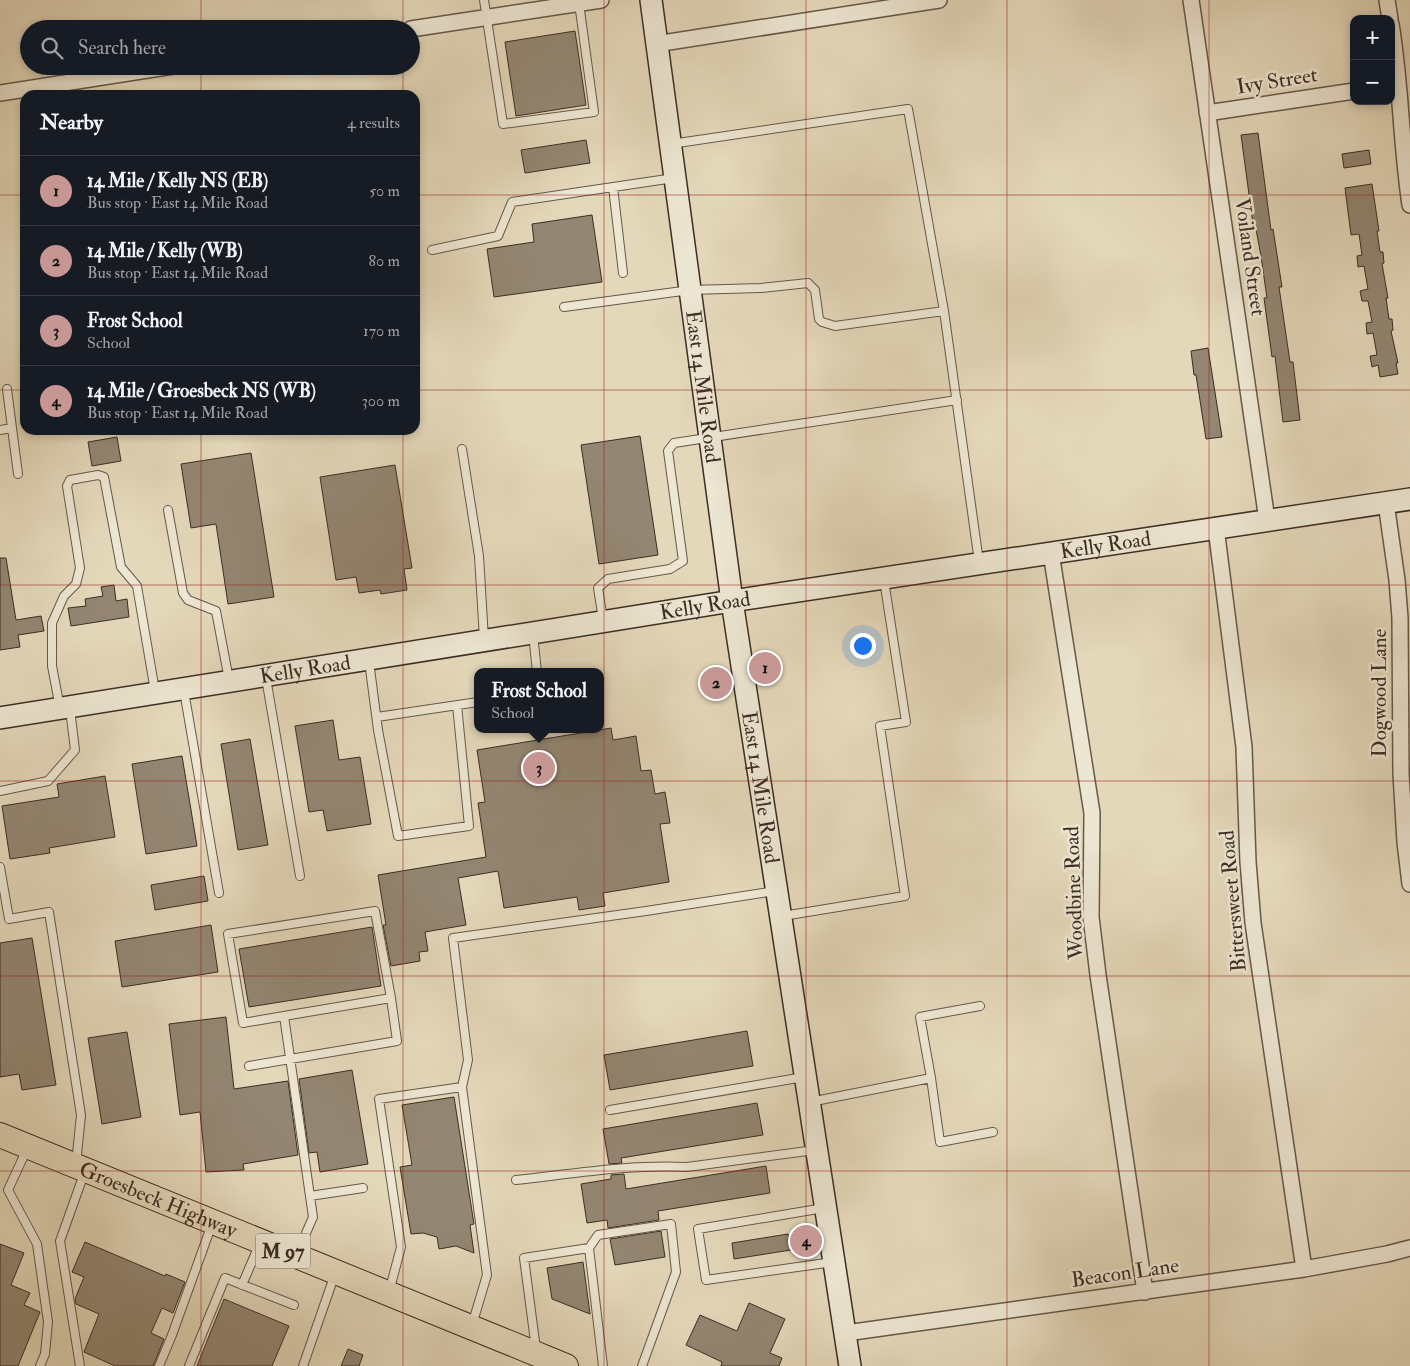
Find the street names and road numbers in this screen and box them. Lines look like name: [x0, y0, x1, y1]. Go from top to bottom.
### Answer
street label: Ivy Street: [1235, 61, 1320, 101]
street label: Voiland Street: [1228, 196, 1272, 318]
street label: East 14 Mile Road: [679, 308, 727, 465]
street label: Kelly Road: [1058, 525, 1153, 565]
street label: Kelly Road: [658, 585, 753, 626]
street label: Dogwood Lane: [1366, 628, 1393, 757]
street label: Kelly Road: [258, 649, 353, 690]
street label: East 14 Mile Road: [736, 709, 786, 866]
street label: Woodbine Road: [1058, 825, 1090, 961]
street label: Bittersweet Road: [1213, 828, 1253, 973]
street label: Groesbeck Highway: [75, 1155, 242, 1244]
road number: M 97: [256, 1234, 310, 1268]
street label: Beacon Lane: [1069, 1252, 1181, 1294]

